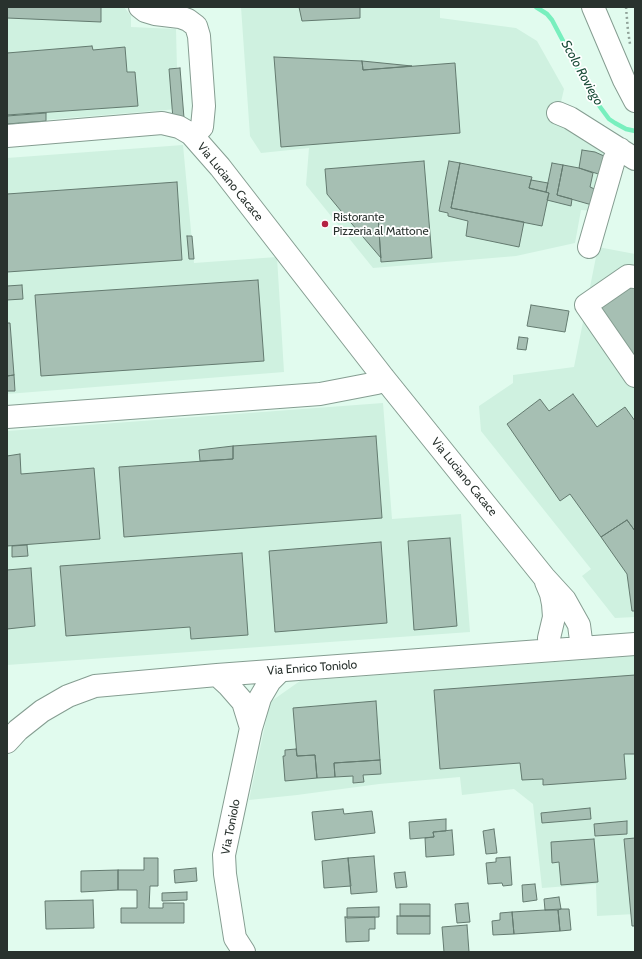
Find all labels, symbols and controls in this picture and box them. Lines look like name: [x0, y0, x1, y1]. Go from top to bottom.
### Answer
water label: Scolo Roviego: [558, 38, 606, 108]
street label: Via Luciano Cacace: [194, 140, 266, 224]
place label: Ristorante Pizzeria al Mattone: [333, 210, 429, 238]
marker: Ristorante Pizzeria al Mattone: [320, 219, 330, 229]
street label: Via Luciano Cacace: [428, 435, 500, 519]
street label: Via Enrico Toniolo: [266, 658, 358, 678]
street label: Via Toniolo: [219, 798, 243, 856]

